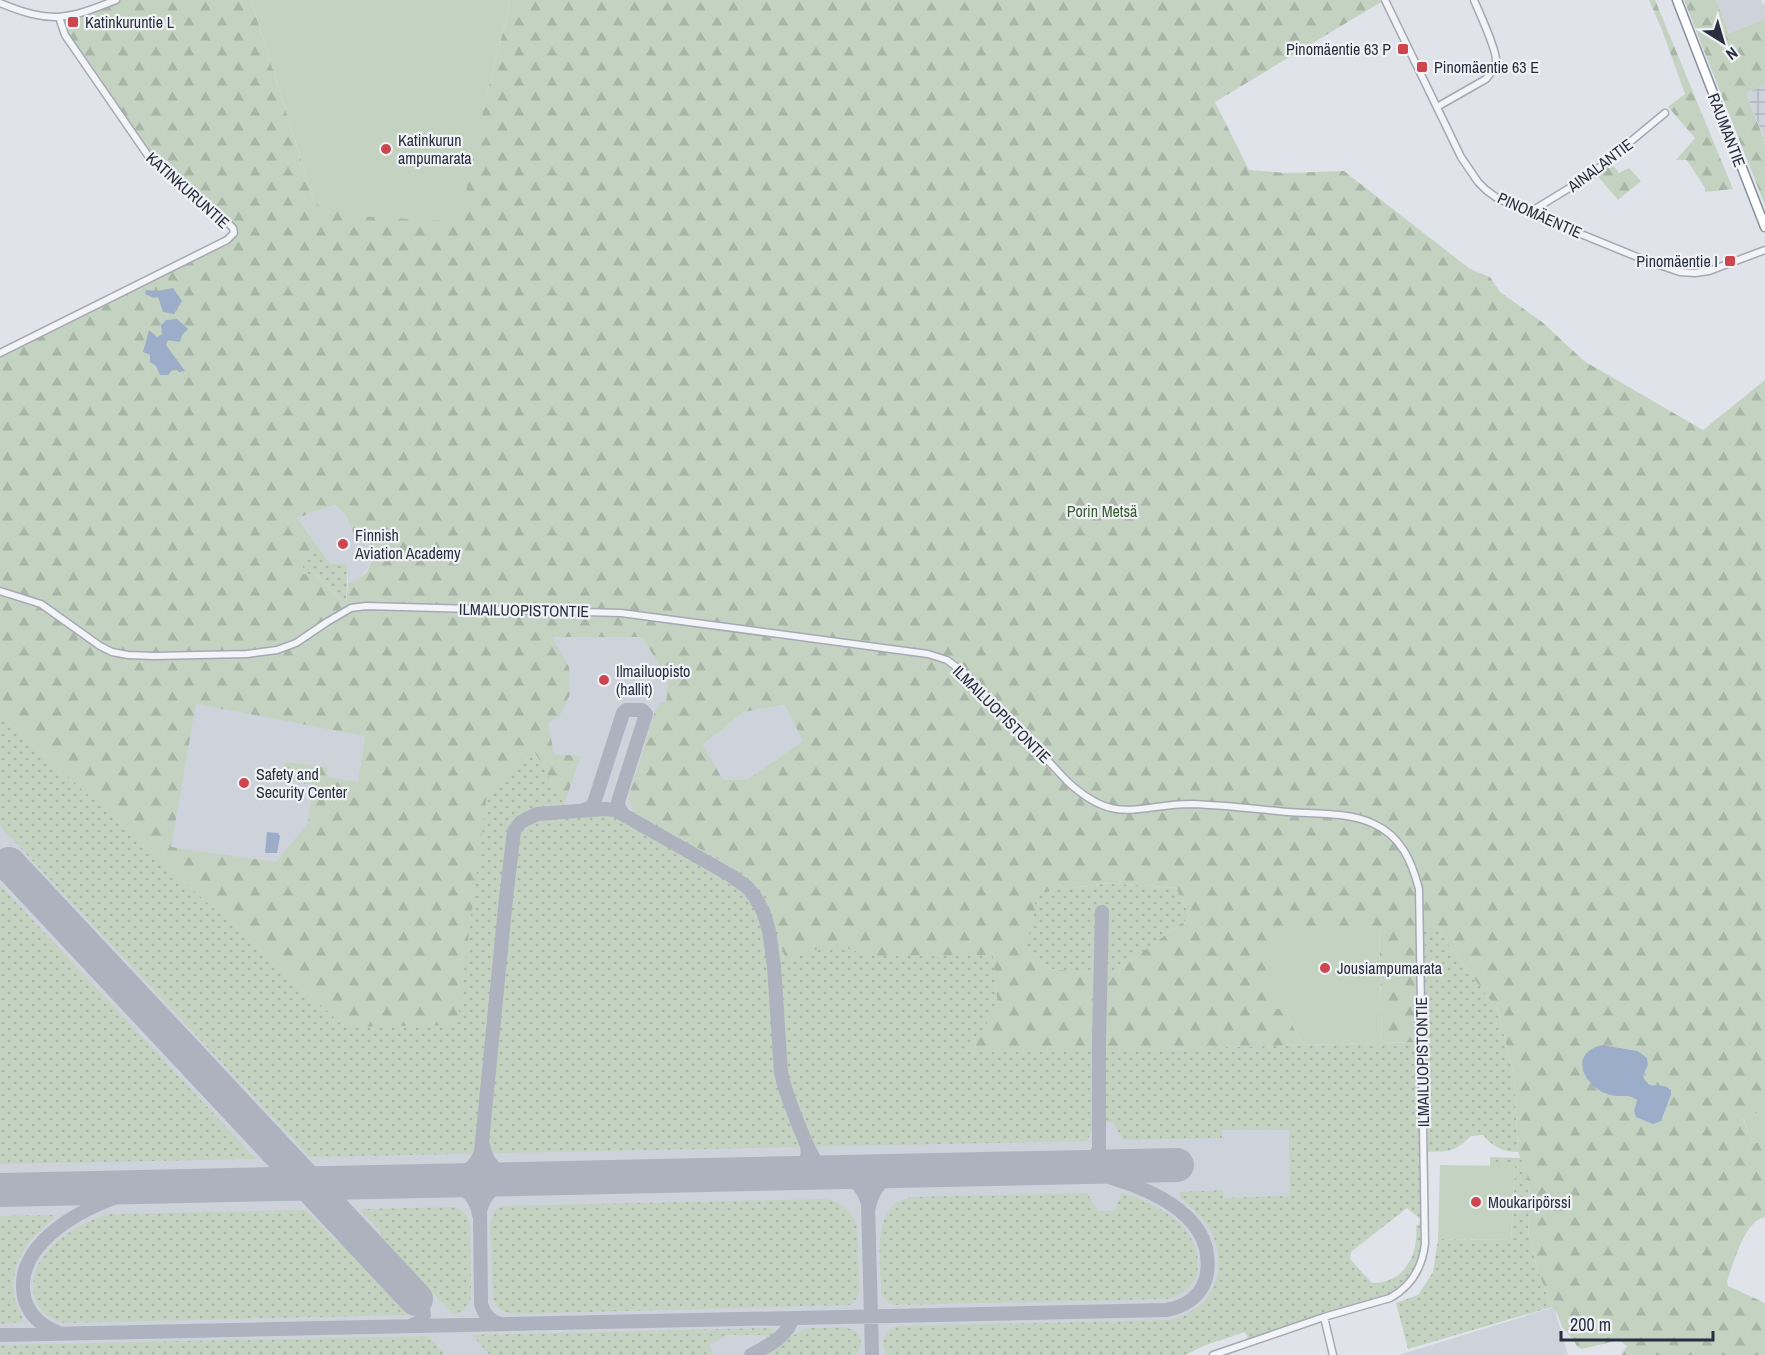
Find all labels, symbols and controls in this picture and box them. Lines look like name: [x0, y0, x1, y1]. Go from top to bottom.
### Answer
place label: Katinkuruntie L: [85, 11, 175, 33]
north arrow: [1693, 12, 1753, 72]
marker: Katinkuruntie L: [66, 15, 80, 29]
place label: Pinomäentie 63 P: [1286, 38, 1391, 60]
marker: Pinomäentie 63 P: [1396, 42, 1410, 56]
text: N: [1722, 42, 1742, 66]
place label: Pinomäentie 63 E: [1434, 56, 1539, 78]
marker: Pinomäentie 63 E: [1415, 60, 1429, 74]
street label: RAUMANTIE: [1703, 90, 1751, 170]
place label: Katinkurun ampumarata: [398, 129, 472, 169]
street label: AINALANTIE: [1562, 133, 1637, 197]
marker: Katinkurun ampumarata: [379, 142, 393, 156]
street label: KATINKURUNTIE: [142, 147, 234, 233]
street label: PINOMÄENTIE: [1494, 187, 1586, 243]
place label: Pinomäentie I: [1636, 250, 1718, 272]
marker: Pinomäentie I: [1723, 254, 1737, 268]
park label: Porin Metsä: [1067, 500, 1138, 522]
place label: Finnish Aviation Academy: [354, 524, 461, 564]
marker: Finnish Aviation Academy: [336, 537, 350, 551]
street label: ILMAILUOPISTONTIE: [459, 598, 589, 622]
place label: Ilmailuopisto (hallit): [616, 660, 690, 700]
street label: ILMAILUOPISTONTIE: [948, 660, 1056, 768]
marker: Ilmailuopisto (hallit): [597, 673, 611, 687]
place label: Safety and Security Center: [256, 763, 348, 803]
marker: Safety and Security Center: [237, 776, 251, 790]
place label: Jousiampumarata: [1337, 957, 1443, 979]
marker: Jousiampumarata: [1318, 961, 1332, 975]
street label: ILMAILUOPISTONTIE: [1410, 997, 1434, 1127]
place label: Moukaripörssi: [1488, 1191, 1571, 1213]
marker: Moukaripörssi: [1469, 1195, 1483, 1209]
scale bar: [1561, 1304, 1712, 1342]
text: 200 m: [1570, 1312, 1611, 1337]

